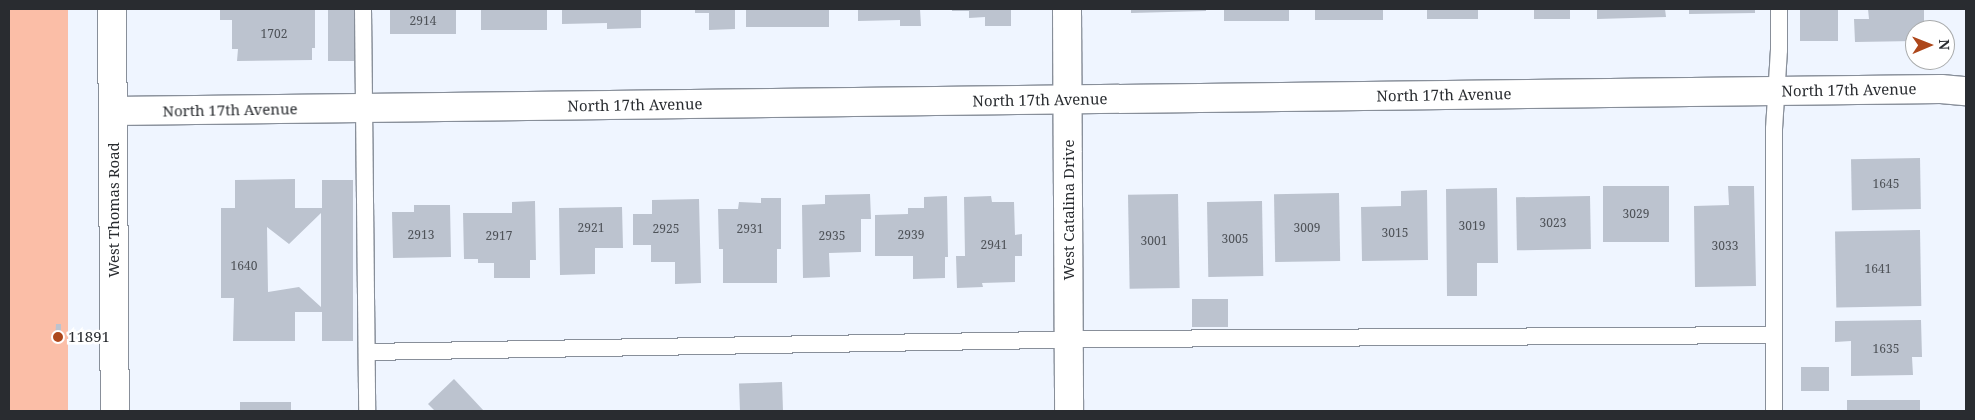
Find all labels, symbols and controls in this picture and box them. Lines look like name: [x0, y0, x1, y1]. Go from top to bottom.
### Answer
house number: 2914: [410, 14, 436, 28]
north arrow: [1905, 20, 1955, 70]
house number: 1702: [261, 27, 287, 41]
text: N: [1935, 39, 1954, 50]
street label: North 17th Avenue: [1781, 80, 1917, 100]
street label: North 17th Avenue: [1376, 85, 1512, 105]
street label: North 17th Avenue: [972, 90, 1108, 110]
street label: North 17th Avenue: [567, 95, 703, 115]
street label: North 17th Avenue: [162, 100, 298, 120]
street label: West Catalina Drive: [1060, 139, 1078, 281]
street label: West Thomas Road: [105, 142, 123, 278]
house number: 1645: [1873, 177, 1899, 191]
house number: 3029: [1623, 207, 1649, 221]
house number: 3023: [1540, 216, 1566, 230]
house number: 3019: [1459, 219, 1485, 233]
house number: 2921: [578, 221, 604, 235]
house number: 3009: [1294, 221, 1320, 235]
house number: 2925: [653, 222, 679, 236]
house number: 2931: [737, 222, 763, 236]
house number: 3015: [1382, 226, 1408, 240]
house number: 2913: [408, 228, 434, 242]
house number: 2939: [898, 228, 924, 242]
house number: 2917: [486, 229, 512, 243]
house number: 2935: [819, 229, 845, 243]
house number: 3005: [1222, 232, 1248, 246]
house number: 3001: [1141, 234, 1167, 248]
house number: 2941: [981, 238, 1007, 252]
house number: 3033: [1712, 239, 1738, 253]
house number: 1640: [231, 259, 257, 273]
house number: 1641: [1865, 262, 1891, 276]
place label: 11891: [68, 328, 110, 346]
marker: 11891: [52, 331, 64, 343]
house number: 1635: [1873, 342, 1899, 356]

